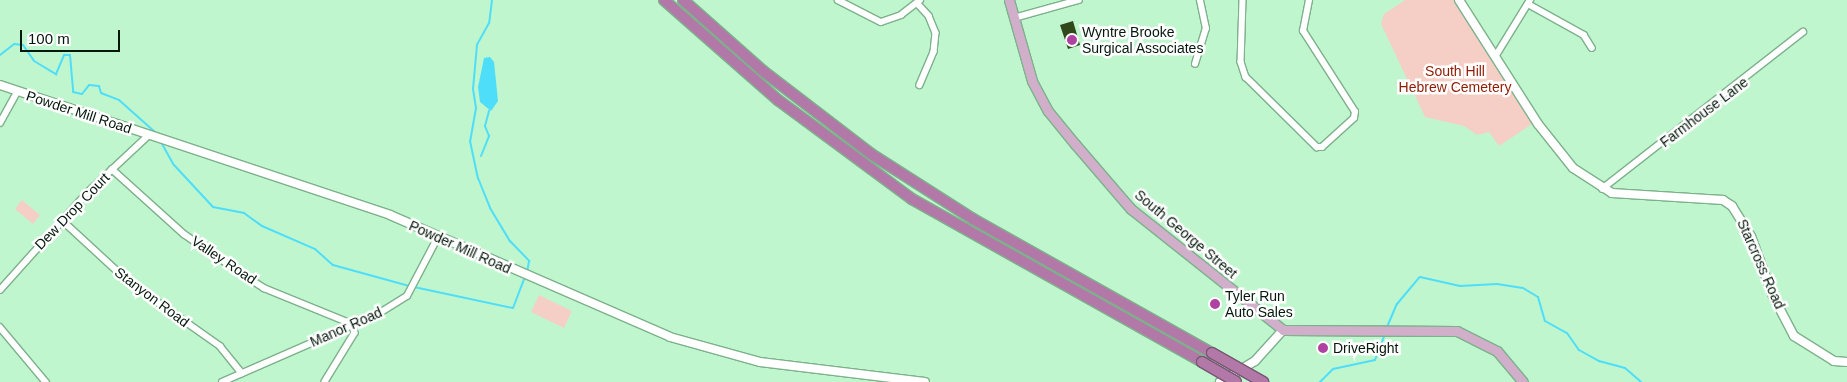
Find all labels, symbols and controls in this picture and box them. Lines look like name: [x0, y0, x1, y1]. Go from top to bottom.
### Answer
scale bar: [22, 20, 122, 52]
place label: Wyntre Brooke Surgical Associates: [1082, 24, 1204, 56]
text: 100 m: [28, 30, 70, 47]
marker: Wyntre Brooke Surgical Associates: [1066, 34, 1078, 46]
park label: South Hill Hebrew Cemetery: [1399, 63, 1511, 95]
street label: Farmhouse Lane: [1657, 73, 1751, 151]
street label: Powder Mill Road: [24, 87, 134, 137]
street label: Dew Drop Court: [31, 169, 113, 253]
street label: South George Street: [1131, 186, 1241, 282]
street label: Powder Mill Road: [406, 217, 514, 277]
street label: Starcross Road: [1734, 217, 1788, 311]
street label: Valley Road: [188, 232, 260, 288]
street label: Stanyon Road: [112, 264, 192, 330]
place label: Tyler Run Auto Sales: [1225, 288, 1293, 321]
marker: Tyler Run Auto Sales: [1209, 298, 1221, 310]
street label: Manor Road: [307, 304, 385, 350]
place label: DriveRight: [1333, 340, 1398, 356]
marker: DriveRight: [1317, 342, 1329, 354]

